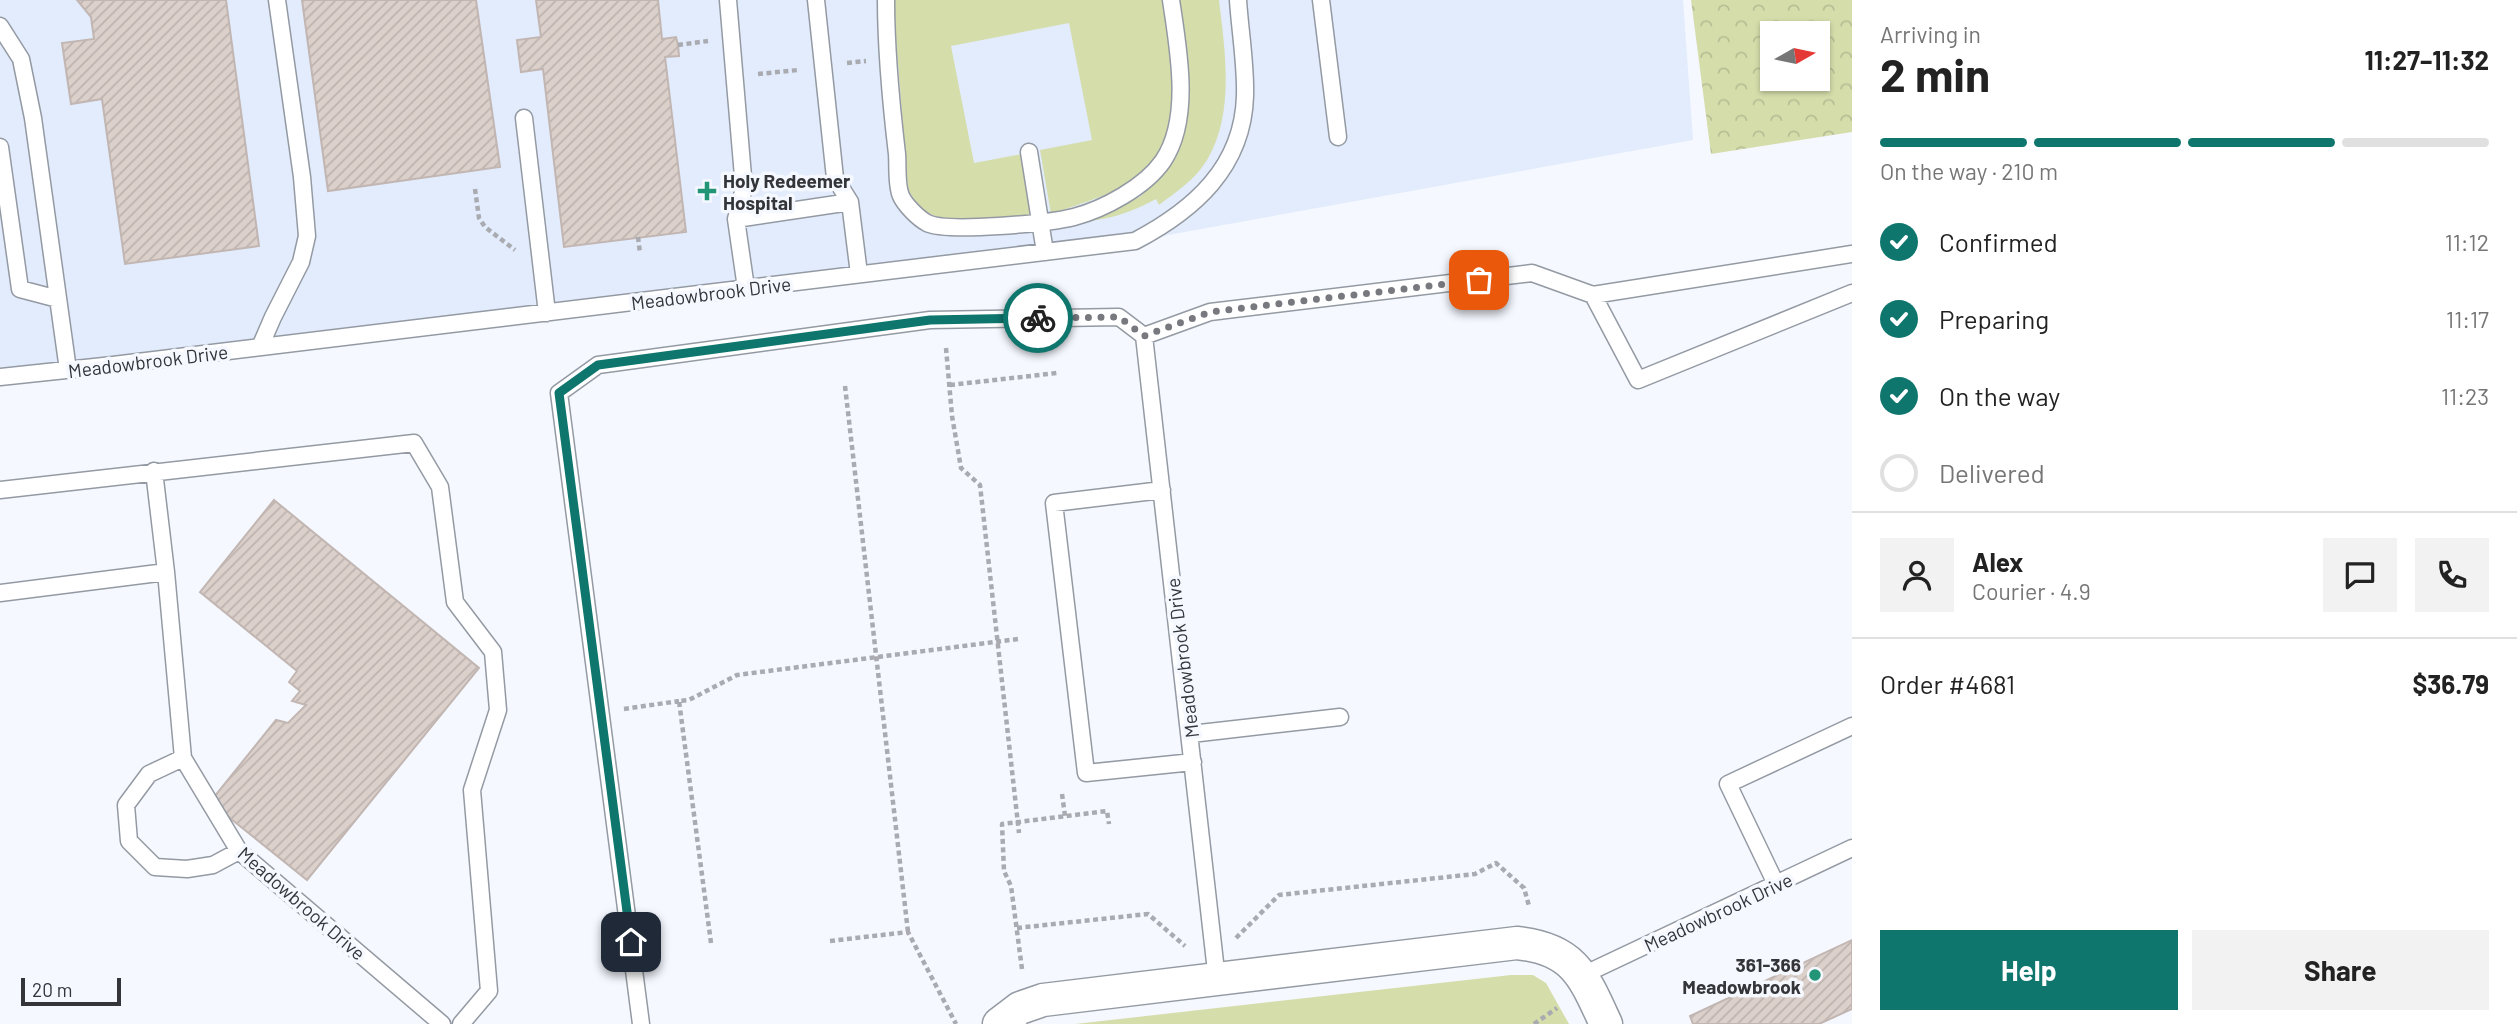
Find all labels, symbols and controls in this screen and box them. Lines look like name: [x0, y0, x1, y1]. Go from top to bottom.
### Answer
text: Arriving in: [1880, 20, 1981, 48]
north arrow: [1760, 21, 1830, 91]
map controls: [1760, 21, 1830, 91]
text: 11:27–11:32: [2364, 44, 2489, 75]
text: 2 min: [1880, 46, 1990, 101]
text: On the way · 210 m: [1880, 157, 2058, 185]
place label: Holy Redeemer Hospital: [723, 169, 851, 214]
marker: Holy Redeemer Hospital: [697, 181, 717, 201]
icon: check: [1880, 223, 1918, 261]
text: Confirmed: [1939, 226, 2058, 257]
text: 11:12: [2445, 228, 2489, 256]
pin: [1449, 250, 1509, 310]
icon: bag: [1460, 261, 1498, 299]
street label: Meadowbrook Drive: [630, 272, 792, 314]
courier: [1003, 283, 1073, 353]
icon: bike: [1019, 299, 1057, 337]
icon: check: [1880, 300, 1918, 338]
text: Preparing: [1939, 303, 2049, 334]
text: 11:17: [2446, 305, 2489, 333]
street label: Meadowbrook Drive: [67, 340, 229, 382]
icon: check: [1880, 377, 1918, 415]
text: On the way: [1939, 380, 2060, 411]
text: 11:23: [2441, 382, 2489, 410]
text: Delivered: [1939, 457, 2045, 488]
button: person: [1880, 538, 1954, 612]
button: chat: [2323, 538, 2397, 612]
button: phone: [2415, 538, 2489, 612]
text: Alex: [1972, 546, 2023, 577]
street label: Meadowbrook Drive: [1161, 577, 1203, 739]
text: Courier · 4.9: [1972, 577, 2091, 605]
text: Order #4681: [1880, 668, 2015, 699]
text: $36.79: [2412, 668, 2489, 699]
street label: Meadowbrook Drive: [234, 842, 370, 964]
street label: Meadowbrook Drive: [1640, 868, 1796, 956]
pin: [601, 912, 661, 972]
icon: home: [612, 923, 650, 961]
button: Help: [1880, 930, 2178, 1010]
button: Share: [2192, 930, 2489, 1010]
place label: 361-366 Meadowbrook: [1682, 953, 1801, 998]
marker: 361-366 Meadowbrook: [1807, 967, 1823, 983]
scale bar: [21, 975, 121, 1007]
text: 20 m: [32, 978, 72, 1001]

